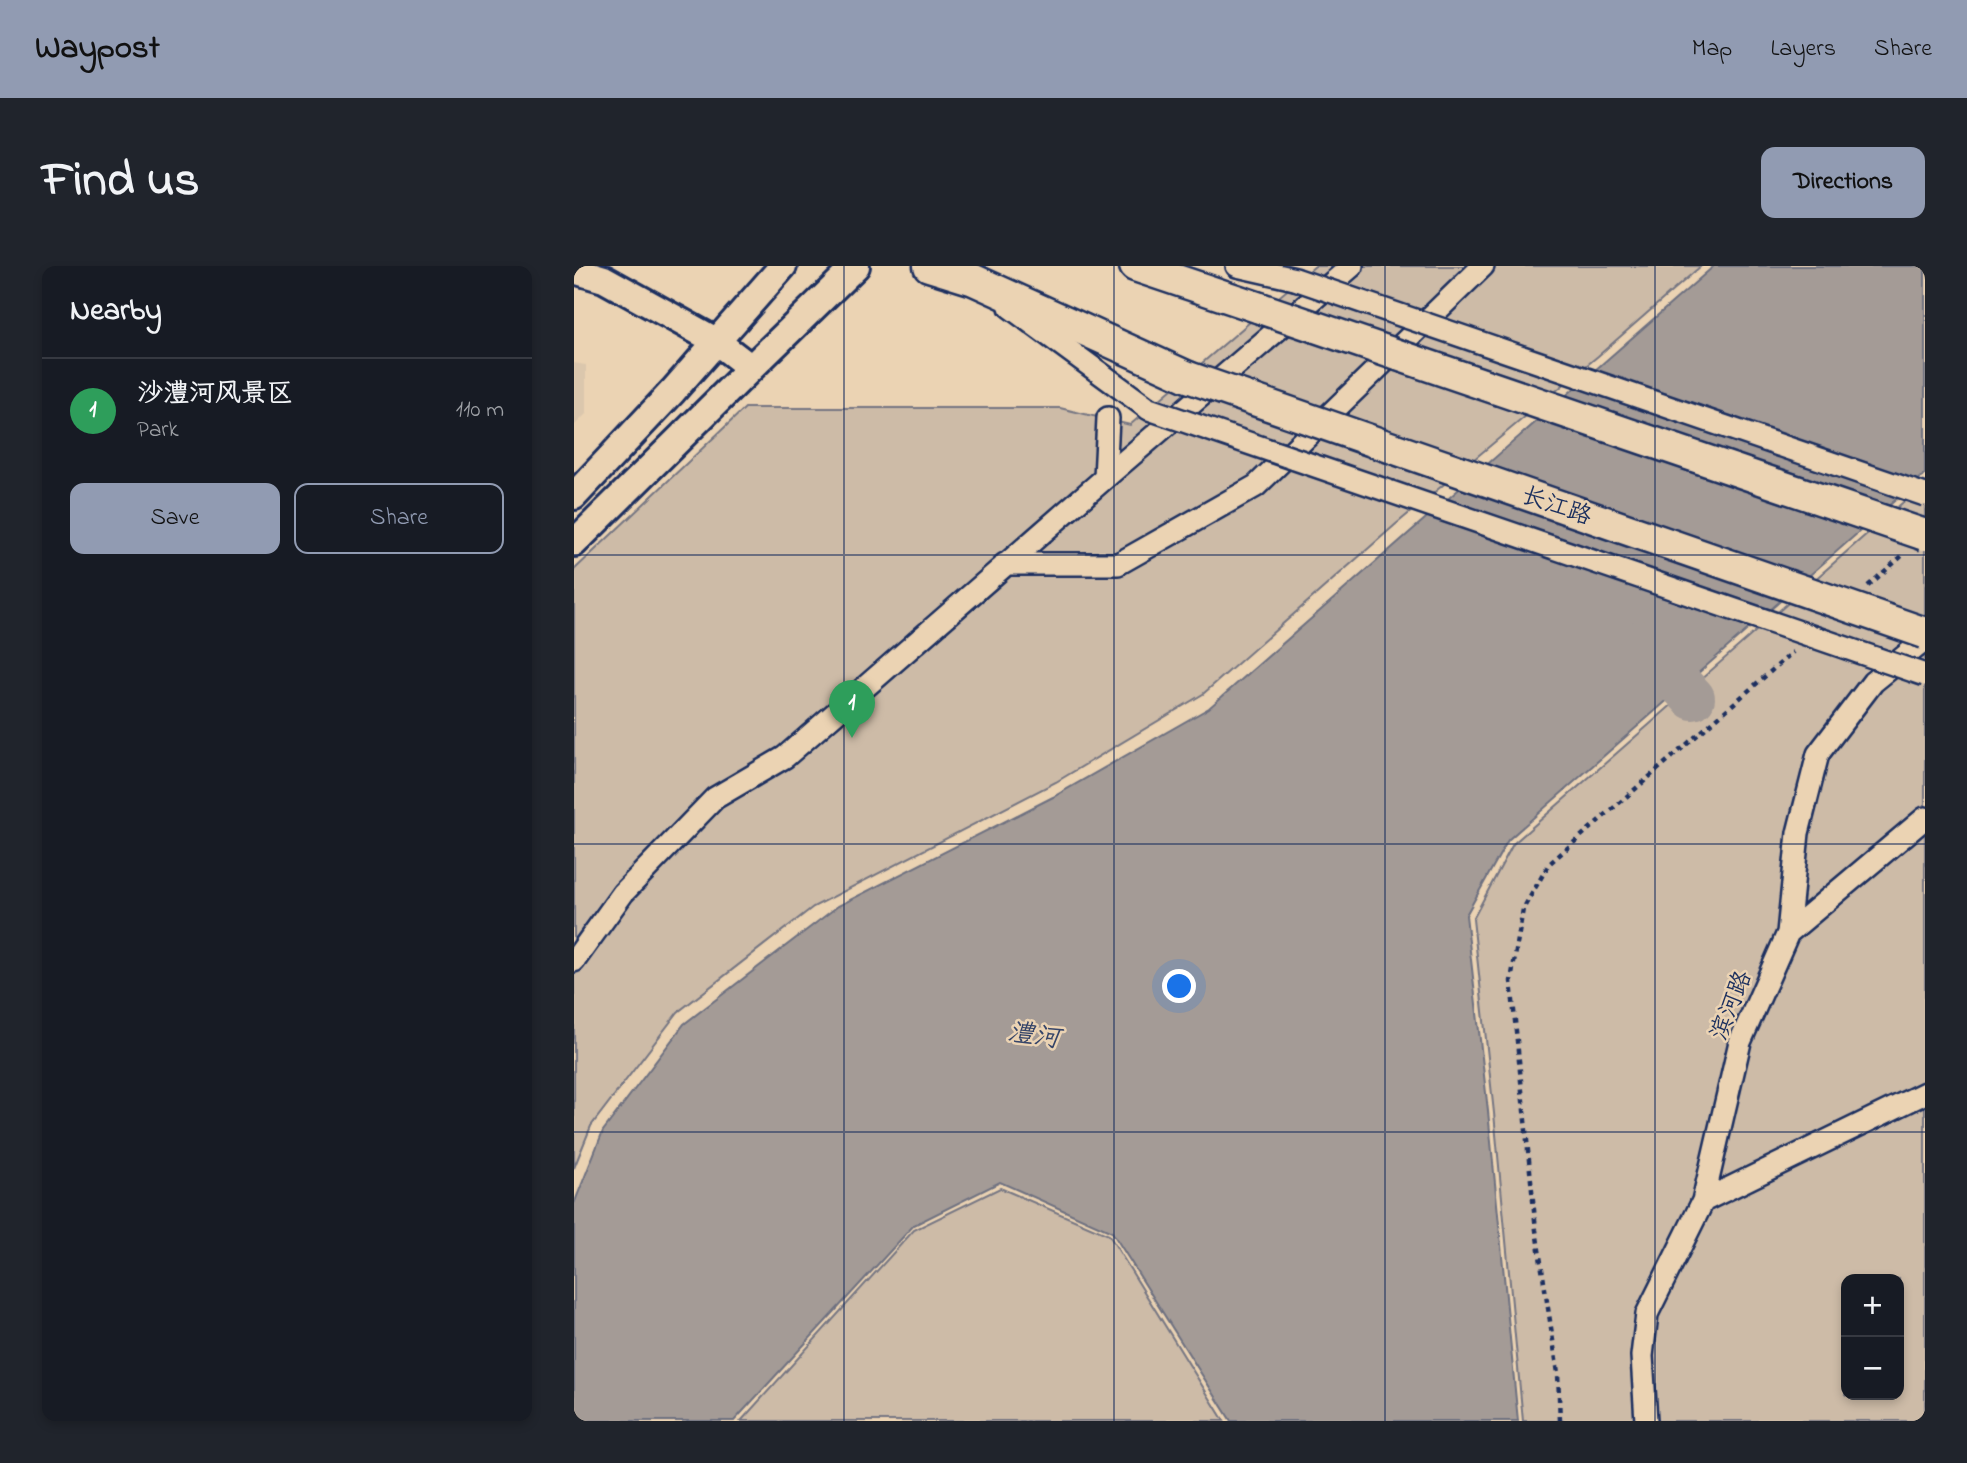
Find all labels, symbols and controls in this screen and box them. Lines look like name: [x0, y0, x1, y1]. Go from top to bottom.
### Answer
text: Waypost: [35, 25, 160, 73]
text: Map: [1692, 32, 1732, 67]
text: Layers: [1770, 32, 1836, 67]
text: Share: [1874, 32, 1932, 67]
text: Find us: [42, 146, 199, 218]
button: Directions: [1761, 147, 1925, 218]
text: Nearby: [70, 290, 162, 334]
text: 沙澧河风景区: [137, 376, 293, 414]
text: 1: [89, 394, 97, 427]
text: 110 m: [456, 394, 504, 427]
text: Park: [137, 414, 179, 447]
street label: 长江路: [1516, 479, 1596, 536]
button: Save: [70, 483, 280, 554]
button: Share: [294, 483, 504, 554]
pin: 1: [829, 680, 875, 738]
street label: 滨河路: [1703, 966, 1762, 1046]
your location: [1162, 969, 1196, 1003]
water label: 澧河: [1005, 1015, 1066, 1060]
map controls: [1841, 1274, 1904, 1400]
button: +: [1841, 1274, 1904, 1337]
button: −: [1841, 1337, 1904, 1400]

